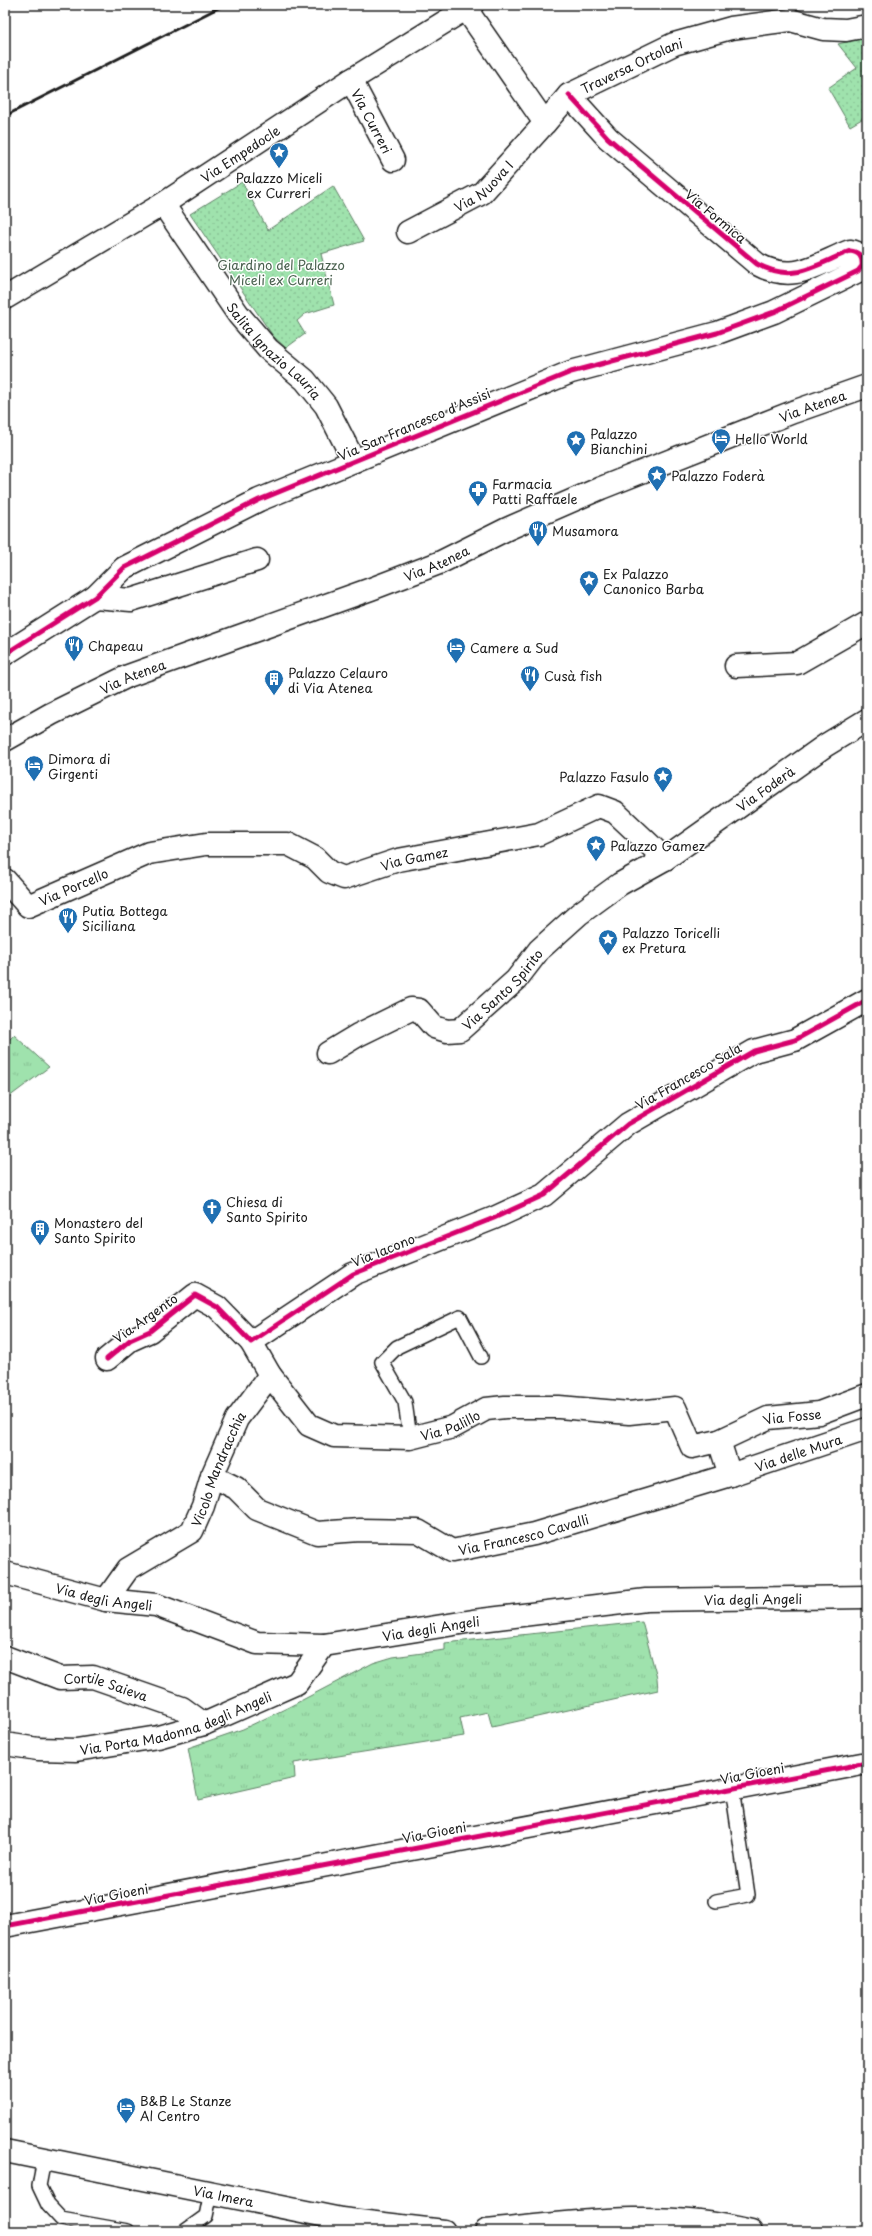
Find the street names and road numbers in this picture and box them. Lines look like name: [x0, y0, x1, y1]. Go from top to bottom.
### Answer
street label: Traversa Ortolani: [577, 33, 685, 98]
street label: Via Curreri: [348, 85, 397, 157]
street label: Via Empedocle: [196, 120, 283, 186]
street label: Via Nuova I: [450, 156, 517, 216]
street label: Via Formica: [681, 185, 751, 248]
street label: Salita Ignazio Lauria: [223, 298, 327, 404]
street label: Via San Francesco d'Assisi: [335, 383, 493, 465]
street label: Via Atenea: [776, 384, 849, 426]
street label: Via Atenea: [401, 540, 473, 585]
street label: Via Atenea: [96, 654, 169, 698]
street label: Via Foderà: [732, 761, 798, 815]
street label: Via Gamez: [378, 842, 449, 875]
street label: Via Porcello: [36, 863, 111, 910]
street label: Via Santo Spirito: [457, 945, 546, 1034]
street label: Via Francesco Sala: [632, 1038, 745, 1114]
street label: Via Iacono: [348, 1229, 418, 1271]
street label: Via Argento: [109, 1289, 181, 1347]
street label: Via Fosse: [759, 1403, 822, 1429]
street label: Via Palillo: [418, 1405, 483, 1445]
street label: Vicolo Mandracchia: [186, 1407, 250, 1529]
street label: Via delle Mura: [752, 1429, 844, 1476]
street label: Via Francesco Cavalli: [456, 1509, 591, 1559]
street label: Via degli Angeli: [54, 1577, 153, 1614]
street label: Via degli Angeli: [704, 1588, 802, 1609]
street label: Via degli Angeli: [381, 1611, 481, 1645]
street label: Cortile Saieva: [63, 1668, 151, 1705]
street label: Via Porta Madonna degli Angeli: [78, 1686, 274, 1759]
street label: Via Gioeni: [718, 1757, 786, 1789]
street label: Via Gioeni: [400, 1816, 468, 1848]
street label: Via Gioeni: [82, 1878, 150, 1910]
street label: Via Imera: [192, 2180, 256, 2211]

